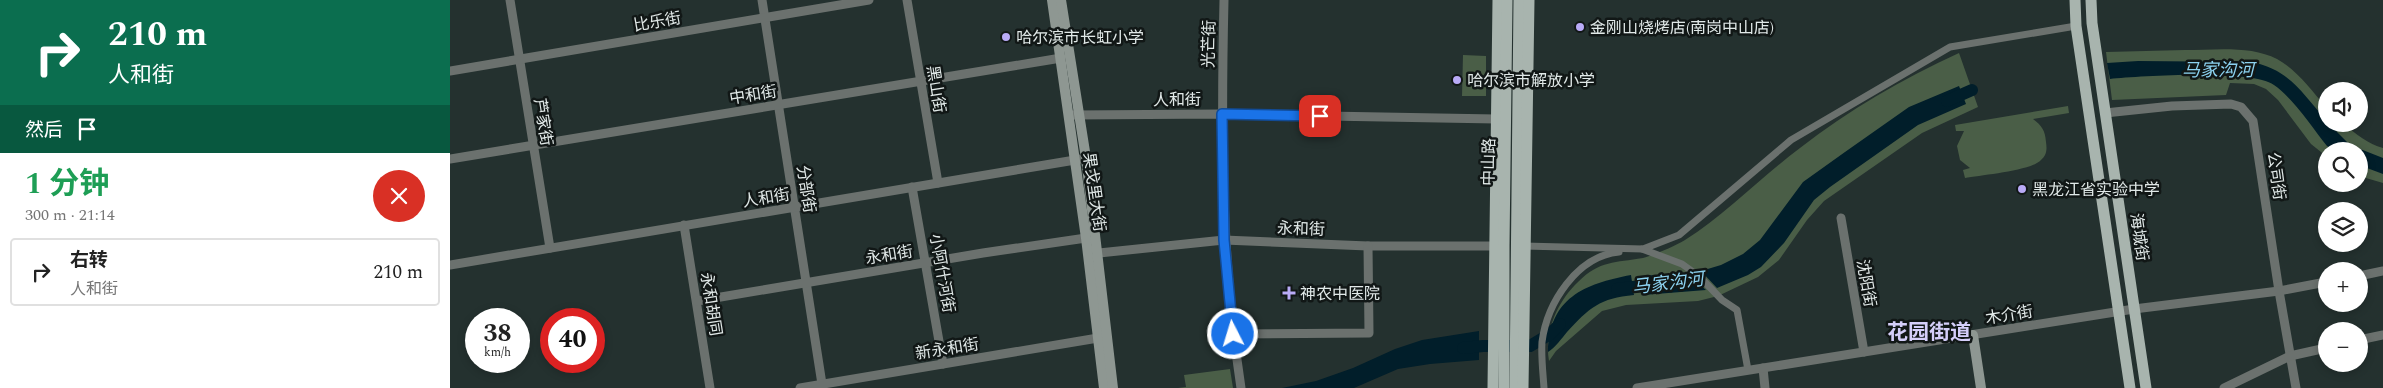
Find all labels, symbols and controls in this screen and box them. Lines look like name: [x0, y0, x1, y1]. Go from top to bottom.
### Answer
street label: 比乐街: [631, 6, 683, 38]
text: 210 m: [108, 8, 207, 61]
place label: 金刚山烧烤店(南岗中山店): [1590, 16, 1774, 40]
icon: right: [25, 20, 90, 85]
street label: 光芒街: [1197, 20, 1221, 68]
marker: 金刚山烧烤店(南岗中山店): [1574, 21, 1586, 33]
place label: 哈尔滨市长虹小学: [1016, 26, 1144, 50]
marker: 哈尔滨市长虹小学: [1000, 31, 1012, 43]
water label: 马家沟河: [2182, 57, 2257, 84]
text: 人和街: [108, 59, 174, 92]
street label: 黑山街: [920, 64, 952, 115]
place label: 哈尔滨市解放小学: [1467, 69, 1595, 93]
marker: 哈尔滨市解放小学: [1451, 74, 1463, 86]
street label: 中和街: [728, 79, 779, 111]
map controls: [2318, 82, 2368, 372]
button: sound: [2318, 82, 2368, 132]
street label: 人和街: [1153, 88, 1201, 112]
pin: [1299, 95, 1341, 137]
street label: 芦家街: [527, 97, 559, 148]
icon: arrive: [1306, 102, 1334, 130]
icon: arrive: [73, 115, 101, 143]
text: 然后: [25, 116, 63, 145]
street label: 中山路: [1477, 138, 1501, 186]
button: search: [2318, 142, 2368, 192]
street label: 果戈里大街: [1077, 151, 1111, 233]
street label: 公司街: [2261, 151, 2291, 202]
text: 1 分钟: [25, 161, 109, 207]
street label: 分部街: [790, 164, 822, 215]
button: close: [373, 170, 425, 222]
place label: 黑龙江省实验中学: [2032, 178, 2160, 202]
street label: 人和街: [741, 182, 792, 214]
marker: 黑龙江省实验中学: [2016, 183, 2028, 195]
button: layers: [2318, 202, 2368, 252]
text: 300 m · 21:14: [25, 203, 115, 227]
street label: 海城街: [2124, 212, 2154, 263]
street label: 永和街: [1277, 216, 1325, 242]
street label: 小阿什河街: [923, 232, 961, 315]
street label: 永和街: [864, 239, 915, 271]
text: 右转: [70, 246, 108, 275]
street label: 沈阳街: [1850, 257, 1882, 309]
icon: right: [27, 258, 55, 286]
text: 210 m: [373, 258, 423, 287]
button: +: [2318, 262, 2368, 312]
water label: 马家沟河: [1631, 265, 1708, 301]
street label: 永和胡同: [694, 271, 728, 338]
text: 人和街: [70, 277, 118, 301]
place label: 神农中医院: [1300, 282, 1380, 306]
marker: 神农中医院: [1282, 286, 1296, 300]
street label: 木介街: [1984, 299, 2035, 331]
position arrow: [1206, 307, 1258, 359]
speed limit sign: 40: [540, 308, 605, 373]
text: 38: [483, 315, 512, 353]
district label: 花园街道: [1887, 317, 1971, 349]
button: −: [2318, 322, 2368, 372]
street label: 新永和街: [914, 332, 981, 366]
text: km/h: [484, 343, 511, 362]

